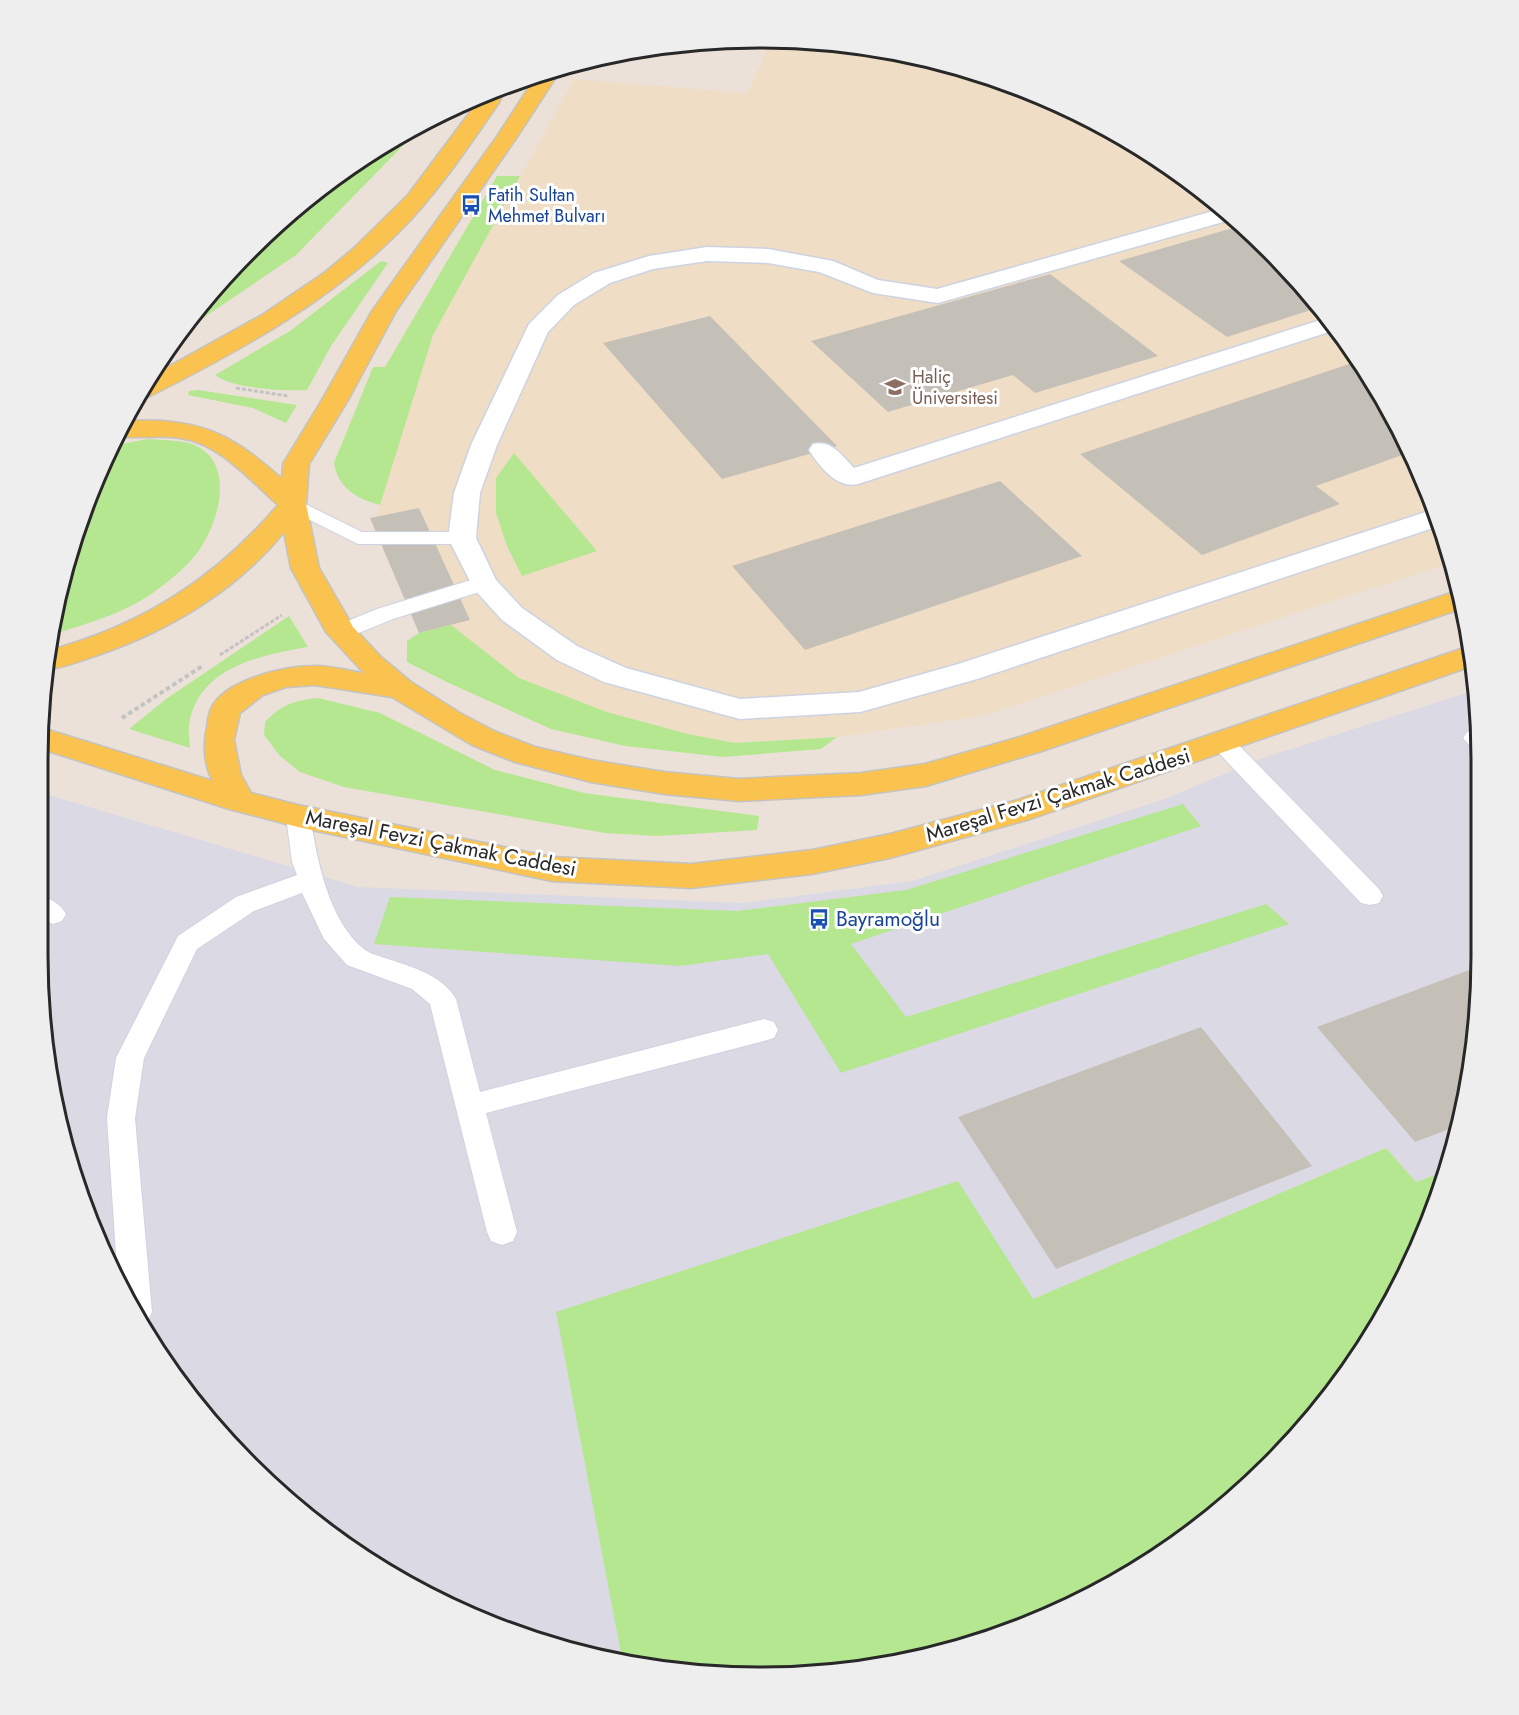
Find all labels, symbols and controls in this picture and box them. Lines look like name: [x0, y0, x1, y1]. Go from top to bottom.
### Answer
place label: Fatih Sultan Mehmet Bulvarı: [488, 182, 605, 229]
bus stop icon: Fatih Sultan Mehmet Bulvarı: [459, 193, 483, 217]
place label: Haliç Üniversitesi: [912, 364, 998, 411]
school or university icon: Haliç Üniversitesi: [883, 375, 907, 399]
street label: Mareşal Fevzi Çakmak Caddesi: [922, 740, 1194, 850]
street label: Mareşal Fevzi Çakmak Caddesi: [303, 802, 579, 884]
place label: Bayramoğlu: [836, 904, 940, 934]
bus stop icon: Bayramoğlu: [807, 907, 831, 931]

